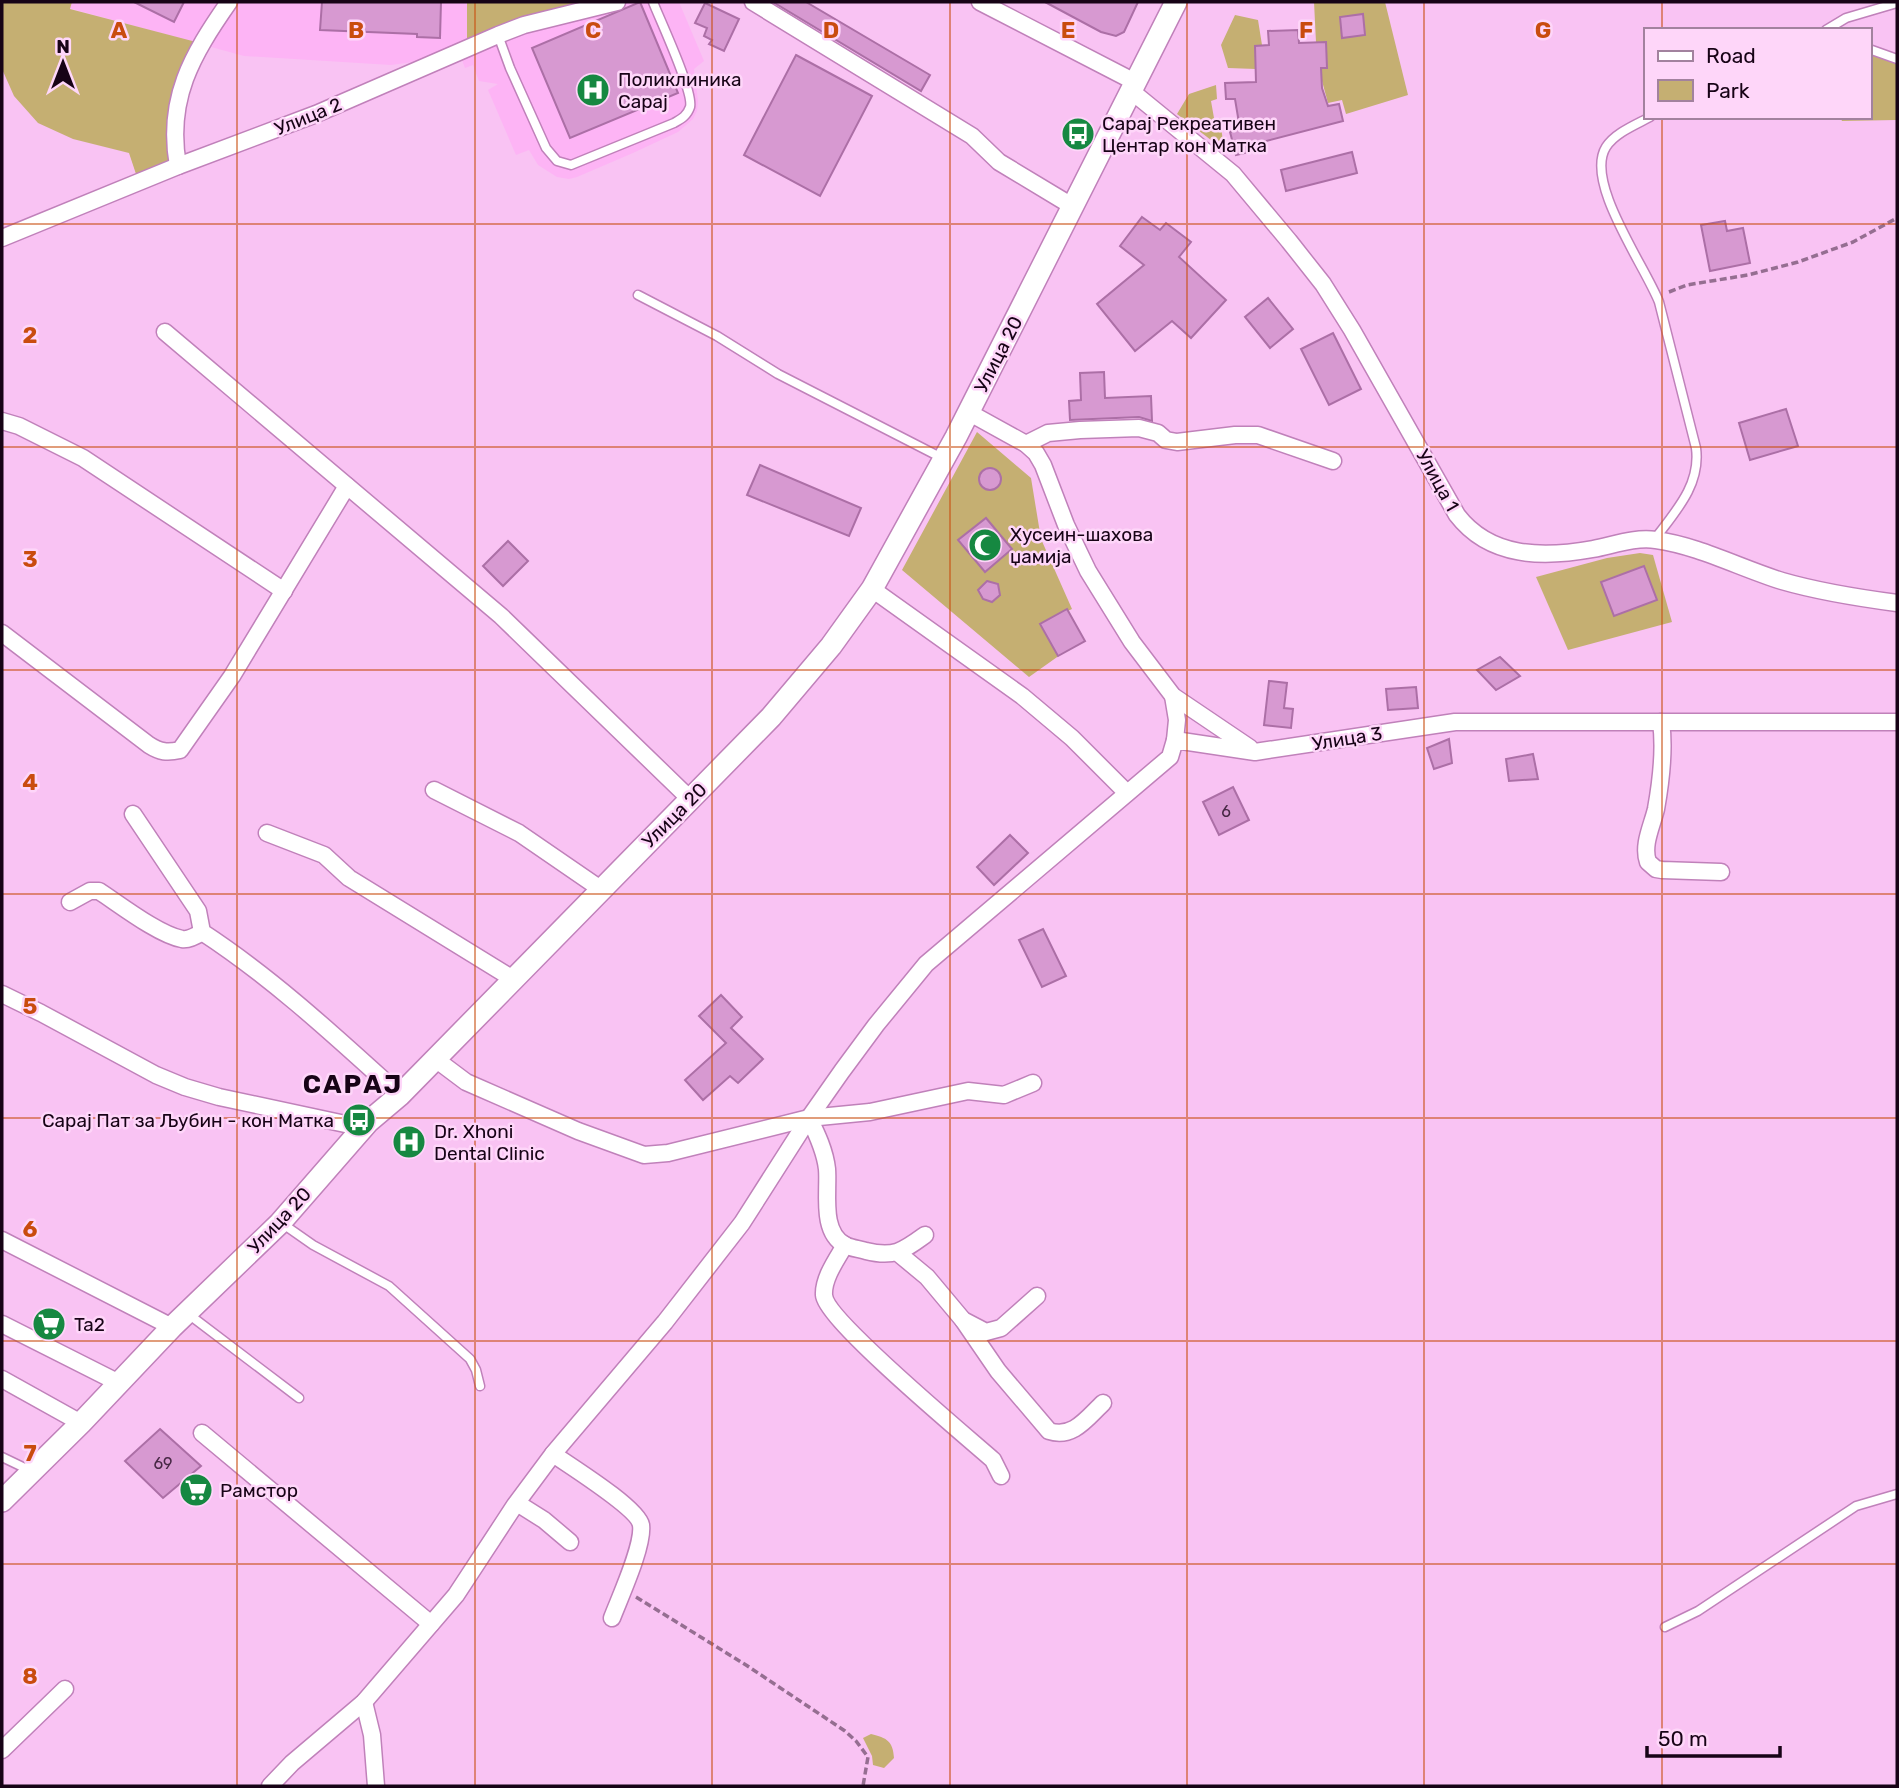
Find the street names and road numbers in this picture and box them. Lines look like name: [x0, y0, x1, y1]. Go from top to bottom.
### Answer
street label: Улица 2: [271, 93, 345, 140]
street label: Улица 20: [970, 312, 1027, 396]
street label: Улица 1: [1411, 445, 1464, 515]
street label: Улица 3: [1310, 722, 1384, 755]
street label: Улица 20: [637, 778, 712, 853]
street label: Улица 20: [243, 1182, 316, 1258]

